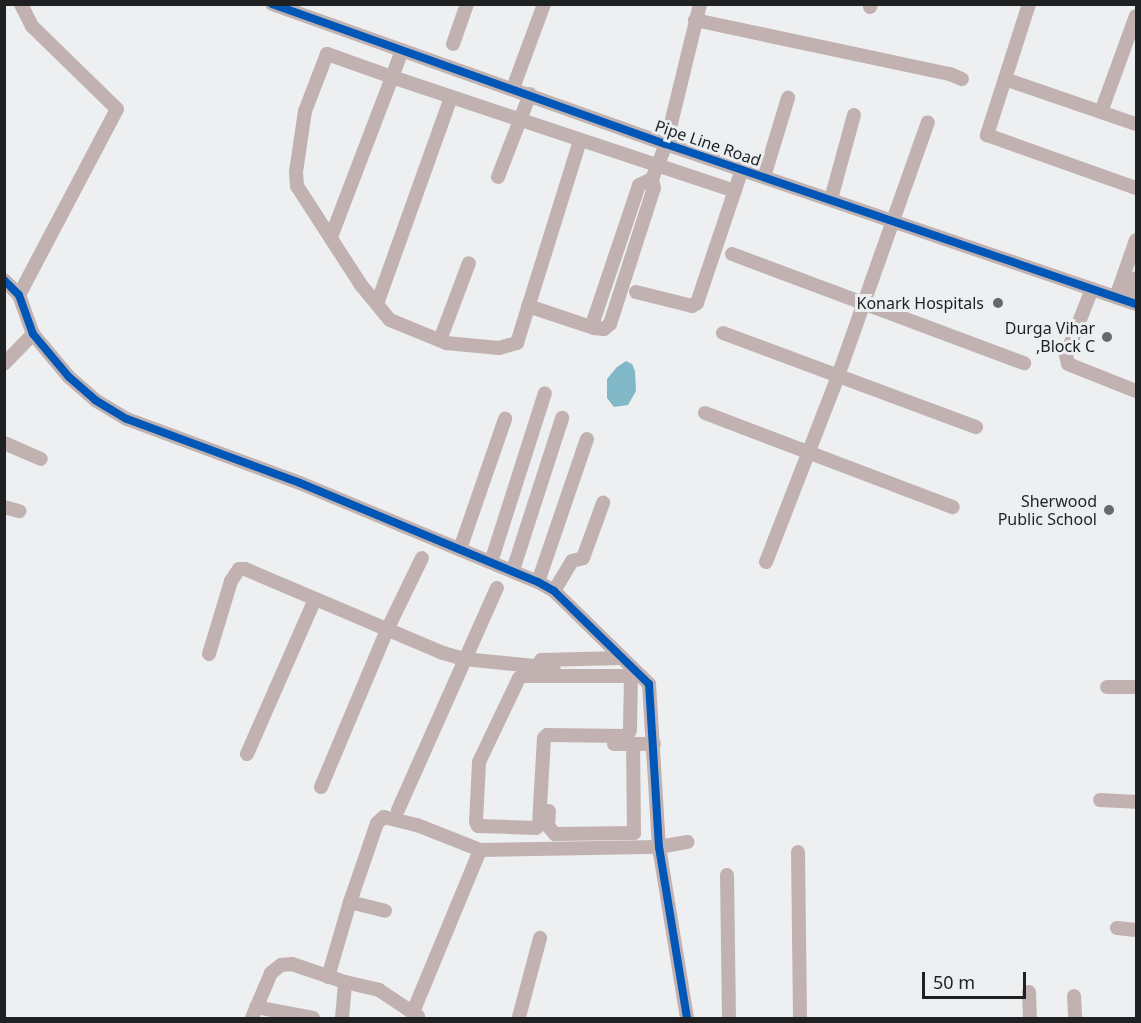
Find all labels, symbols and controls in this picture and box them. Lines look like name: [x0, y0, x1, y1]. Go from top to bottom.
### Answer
street label: Pipe Line Road: [652, 116, 764, 170]
place label: Konark Hospitals: [857, 293, 984, 313]
marker: Konark Hospitals: [989, 294, 1007, 312]
place label: Durga Vihar ,Block C: [1005, 318, 1095, 356]
marker: Durga Vihar ,Block C: [1100, 330, 1114, 344]
place label: Sherwood Public School: [998, 491, 1097, 529]
marker: Sherwood Public School: [1102, 503, 1116, 517]
scale bar: [925, 960, 1028, 998]
text: 50 m: [933, 970, 975, 994]

